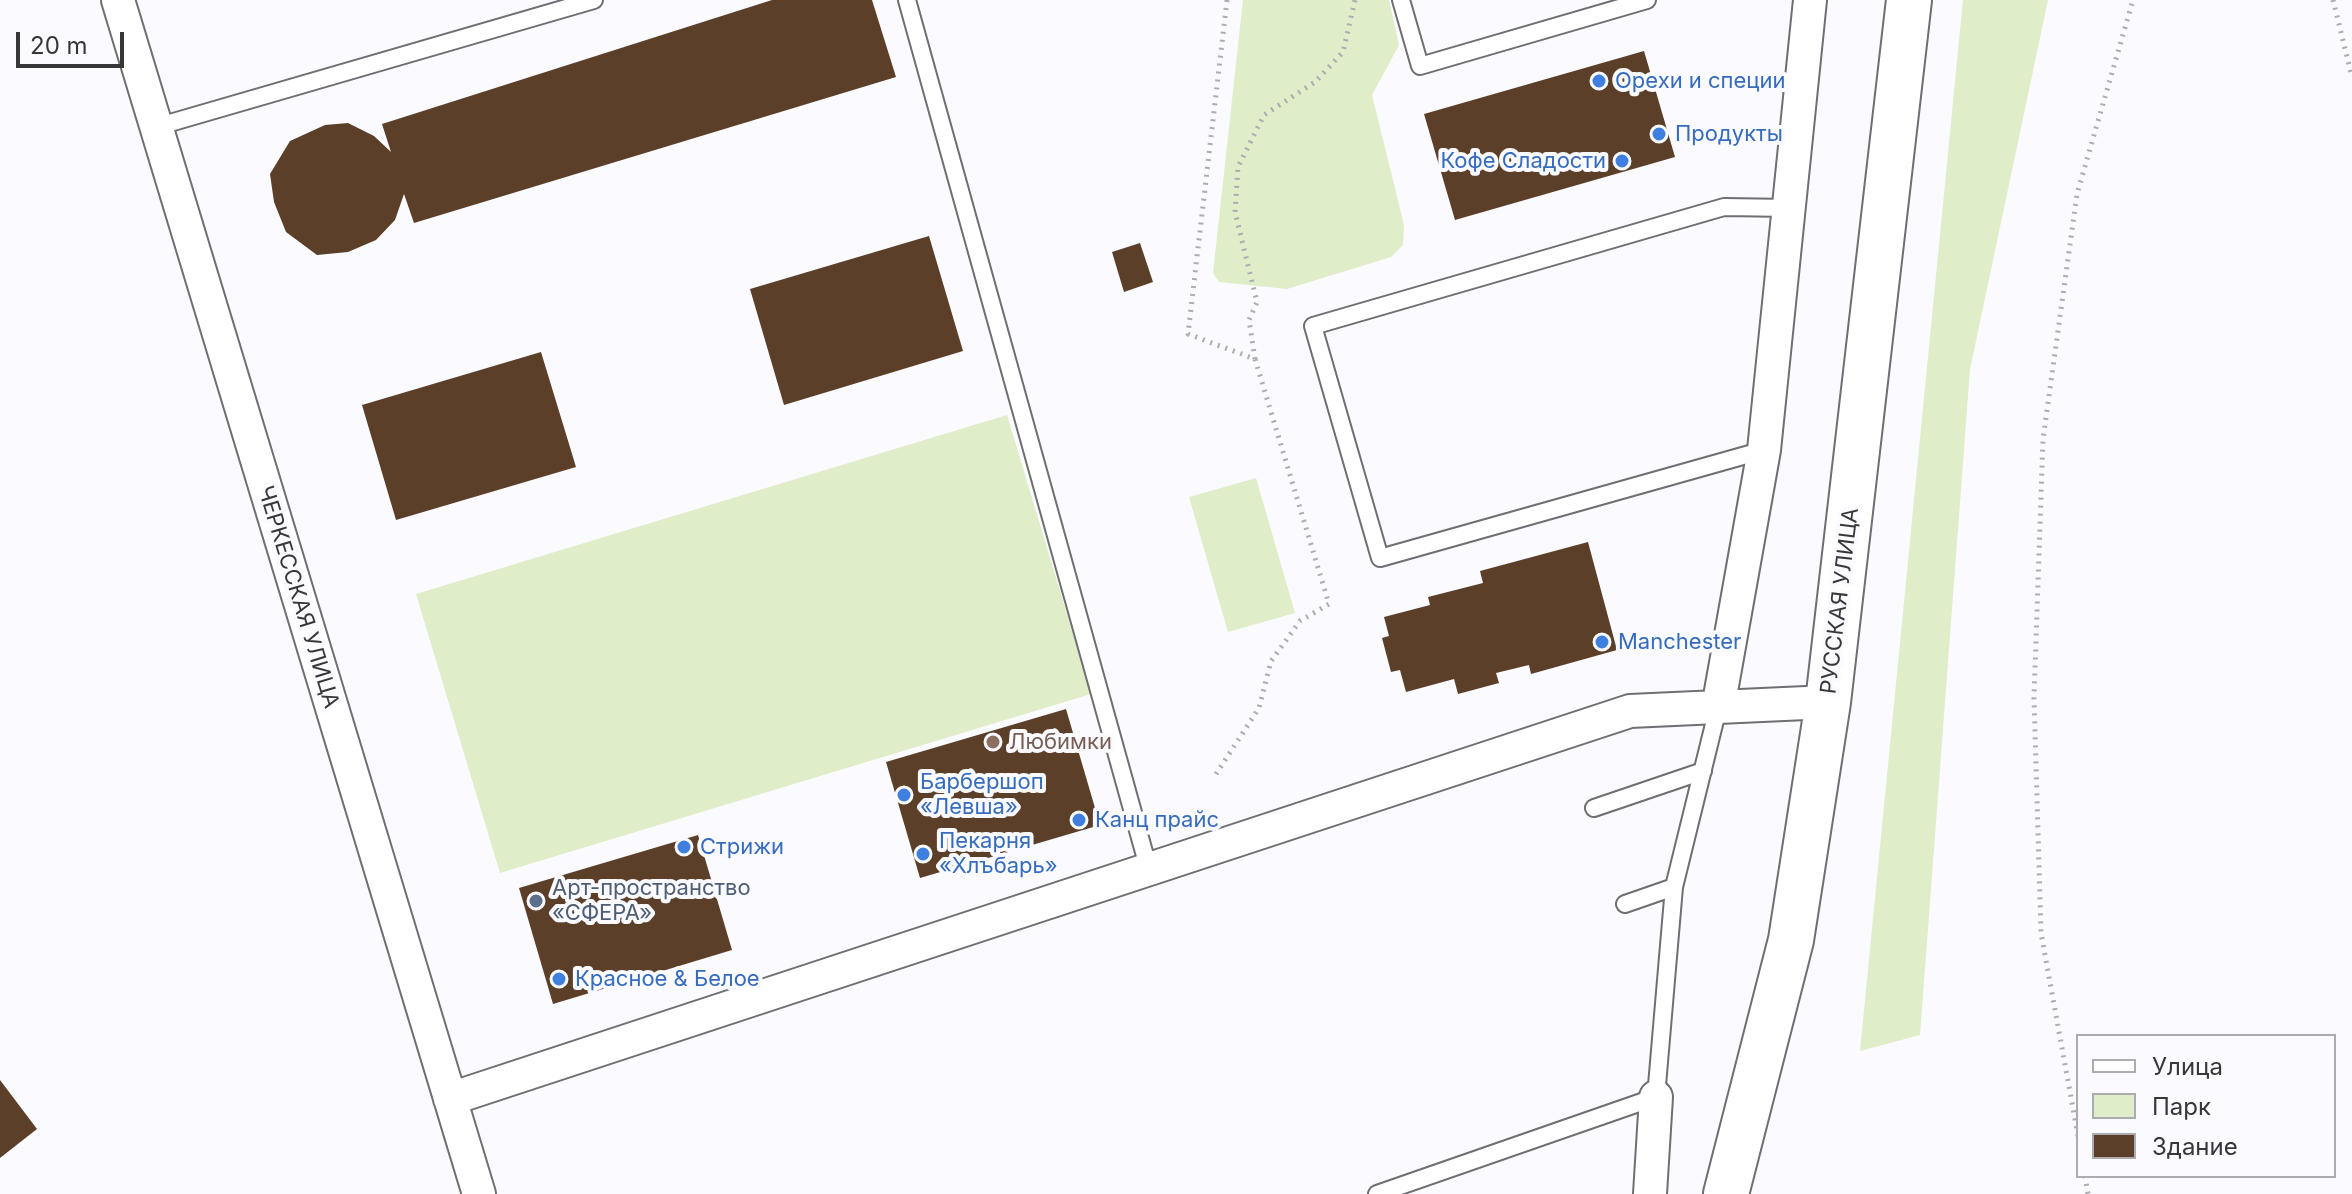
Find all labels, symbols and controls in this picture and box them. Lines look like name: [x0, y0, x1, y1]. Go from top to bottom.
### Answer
scale bar: [20, 16, 128, 66]
text: 20 m: [30, 31, 88, 60]
place label: Орехи и специи: [1615, 68, 1786, 94]
marker: Орехи и специи: [1590, 72, 1608, 90]
place label: Продукты: [1675, 121, 1783, 147]
marker: Продукты: [1650, 125, 1668, 143]
place label: Кофе Сладости: [1440, 148, 1606, 174]
marker: Кофе Сладости: [1613, 152, 1631, 170]
street label: ЧЕРКЕССКАЯ УЛИЦА: [252, 483, 344, 711]
street label: РУССКАЯ УЛИЦА: [1815, 506, 1865, 696]
place label: Manchester: [1618, 629, 1741, 655]
marker: Manchester: [1593, 633, 1611, 651]
place label: Любимки: [1009, 729, 1112, 755]
marker: Любимки: [984, 733, 1002, 751]
place label: Барбершоп «Левша»: [920, 769, 1044, 820]
marker: Барбершоп «Левша»: [895, 786, 913, 804]
place label: Канц прайс: [1095, 807, 1219, 833]
marker: Канц прайс: [1070, 811, 1088, 829]
place label: Пекарня «Хлъбарь»: [939, 828, 1058, 880]
place label: Стрижи: [700, 834, 784, 860]
marker: Стрижи: [675, 838, 693, 856]
marker: Пекарня «Хлъбарь»: [914, 845, 932, 863]
place label: Арт-пространство «СФЕРА»: [552, 875, 751, 926]
marker: Арт-пространство «СФЕРА»: [527, 892, 545, 910]
place label: Красное & Белое: [575, 966, 760, 992]
marker: Красное & Белое: [550, 970, 568, 988]
legend: [2076, 1034, 2336, 1178]
text: Улица: [2152, 1052, 2223, 1081]
text: Парк: [2152, 1092, 2211, 1121]
text: Здание: [2152, 1132, 2238, 1161]

